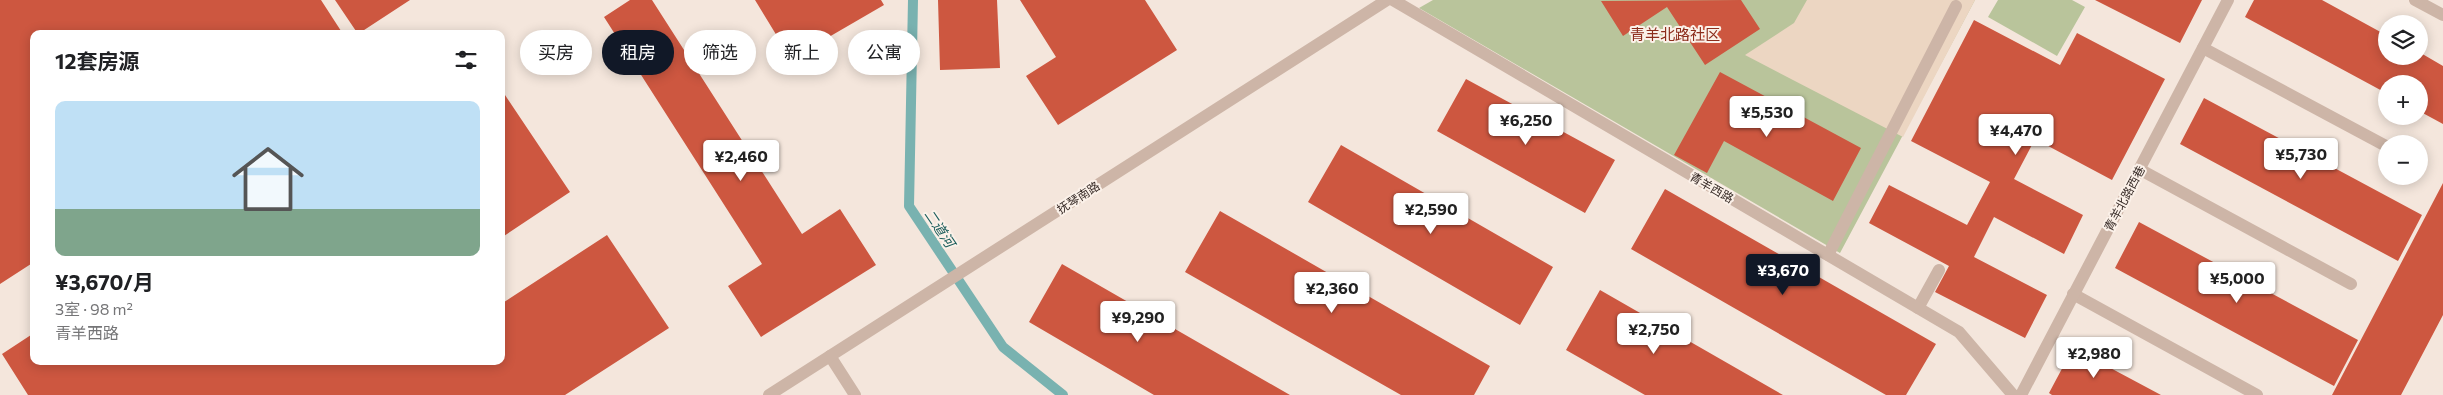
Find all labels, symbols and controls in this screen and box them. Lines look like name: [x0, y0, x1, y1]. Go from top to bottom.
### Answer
map controls: [2378, 15, 2428, 185]
button: layers: [2378, 15, 2428, 65]
district label: 青羊北路社区: [1630, 25, 1720, 43]
chip: 买房: [520, 30, 592, 75]
chip: 租房: [602, 30, 674, 75]
chip: 筛选: [684, 30, 756, 75]
chip: 新上: [766, 30, 838, 75]
chip: 公寓: [848, 30, 920, 75]
icon: filters: [452, 46, 480, 74]
text: 12套房源: [55, 48, 139, 73]
button: +: [2378, 75, 2428, 125]
pin: ¥5,530: [1726, 96, 1808, 138]
text: ¥5,530: [1741, 102, 1793, 121]
pin: ¥6,250: [1485, 104, 1567, 146]
text: ¥6,250: [1500, 110, 1552, 129]
pin: ¥4,470: [1975, 114, 2057, 156]
text: ¥4,470: [1990, 120, 2042, 139]
icon: home: [223, 134, 313, 224]
button: −: [2378, 135, 2428, 185]
pin: ¥5,730: [2260, 138, 2342, 180]
pin: ¥2,460: [700, 140, 782, 182]
text: ¥5,730: [2275, 144, 2327, 163]
text: ¥2,460: [714, 146, 768, 165]
street label: 青羊北路西巷: [2101, 163, 2147, 233]
street label: 青羊西路: [1688, 169, 1736, 205]
street label: 抚琴南路: [1054, 178, 1102, 216]
pin: ¥2,590: [1390, 192, 1472, 235]
text: ¥2,590: [1404, 199, 1458, 218]
water label: 二道河: [921, 206, 960, 253]
pin: ¥3,670: [1742, 254, 1824, 296]
text: ¥3,670: [1757, 260, 1809, 279]
pin: ¥5,000: [2196, 262, 2278, 304]
text: ¥5,000: [2209, 268, 2265, 287]
text: ¥3,670/月: [55, 269, 154, 294]
pin: ¥2,360: [1291, 272, 1373, 314]
text: ¥2,360: [1305, 278, 1359, 297]
text: 3室 · 98 m²: [55, 299, 133, 318]
pin: ¥9,290: [1097, 300, 1179, 343]
text: ¥9,290: [1111, 307, 1165, 326]
pin: ¥2,750: [1613, 312, 1695, 355]
text: ¥2,750: [1628, 319, 1680, 338]
text: 青羊西路: [55, 323, 119, 342]
pin: ¥2,980: [2053, 336, 2135, 379]
text: ¥2,980: [2067, 343, 2121, 362]

